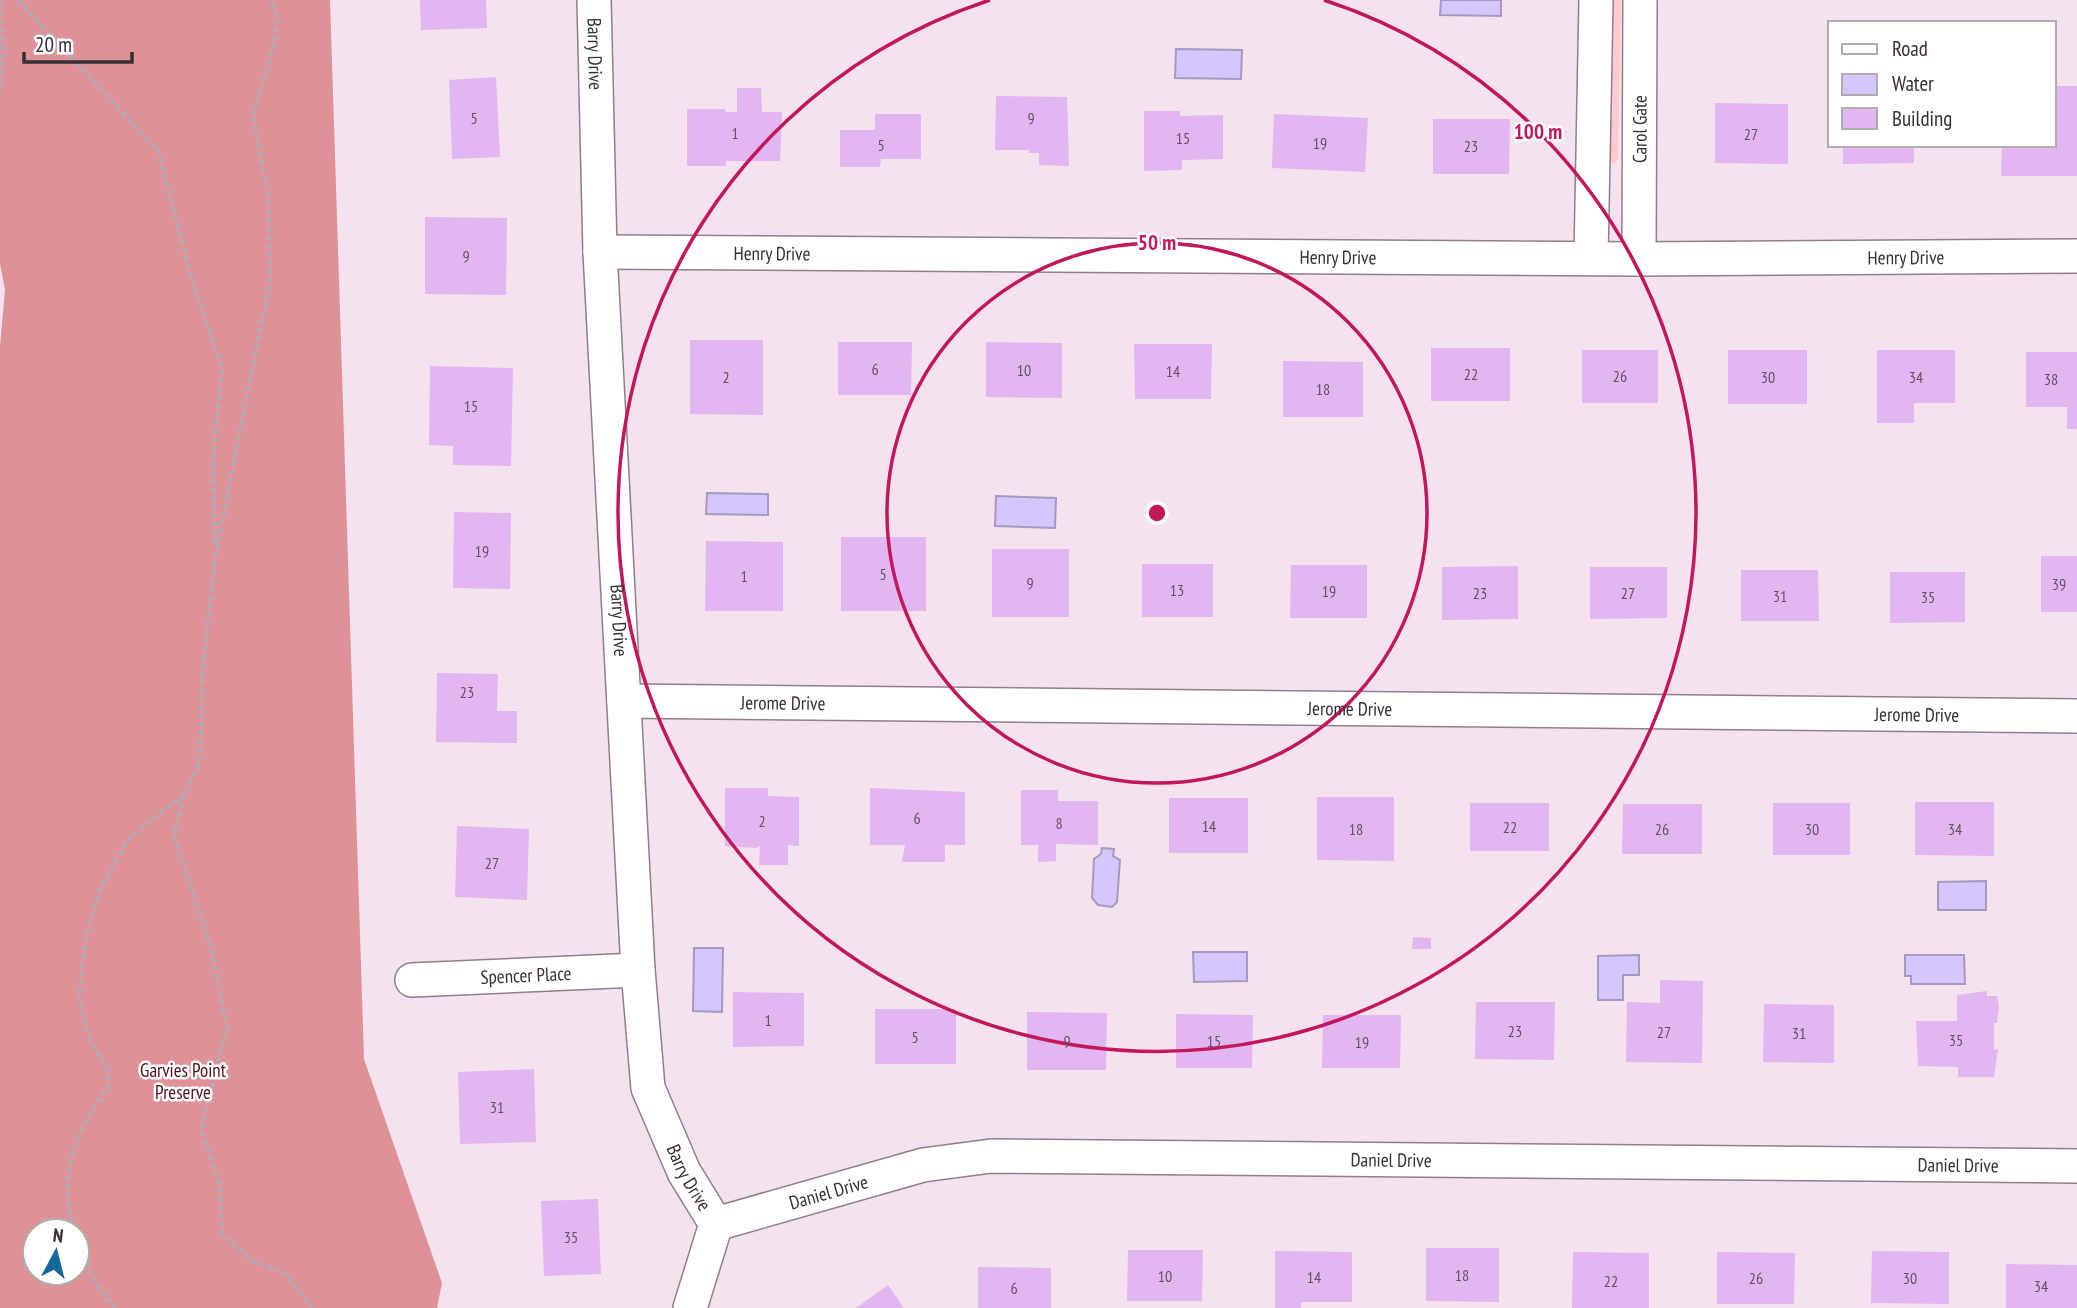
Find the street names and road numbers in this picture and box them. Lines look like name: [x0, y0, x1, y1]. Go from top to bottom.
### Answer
street label: Barry Drive: [582, 18, 608, 90]
street label: Carol Gate: [1627, 95, 1652, 163]
street label: Henry Drive: [734, 241, 811, 265]
street label: Henry Drive: [1300, 245, 1377, 269]
street label: Henry Drive: [1867, 245, 1945, 269]
street label: Barry Drive: [606, 584, 633, 657]
street label: Jerome Drive: [740, 690, 826, 715]
street label: Jerome Drive: [1306, 696, 1393, 721]
street label: Jerome Drive: [1873, 702, 1960, 727]
street label: Spencer Place: [480, 961, 572, 989]
street label: Barry Drive: [662, 1141, 717, 1215]
street label: Daniel Drive: [1351, 1147, 1432, 1172]
street label: Daniel Drive: [1918, 1153, 1999, 1177]
street label: Daniel Drive: [786, 1169, 871, 1215]

